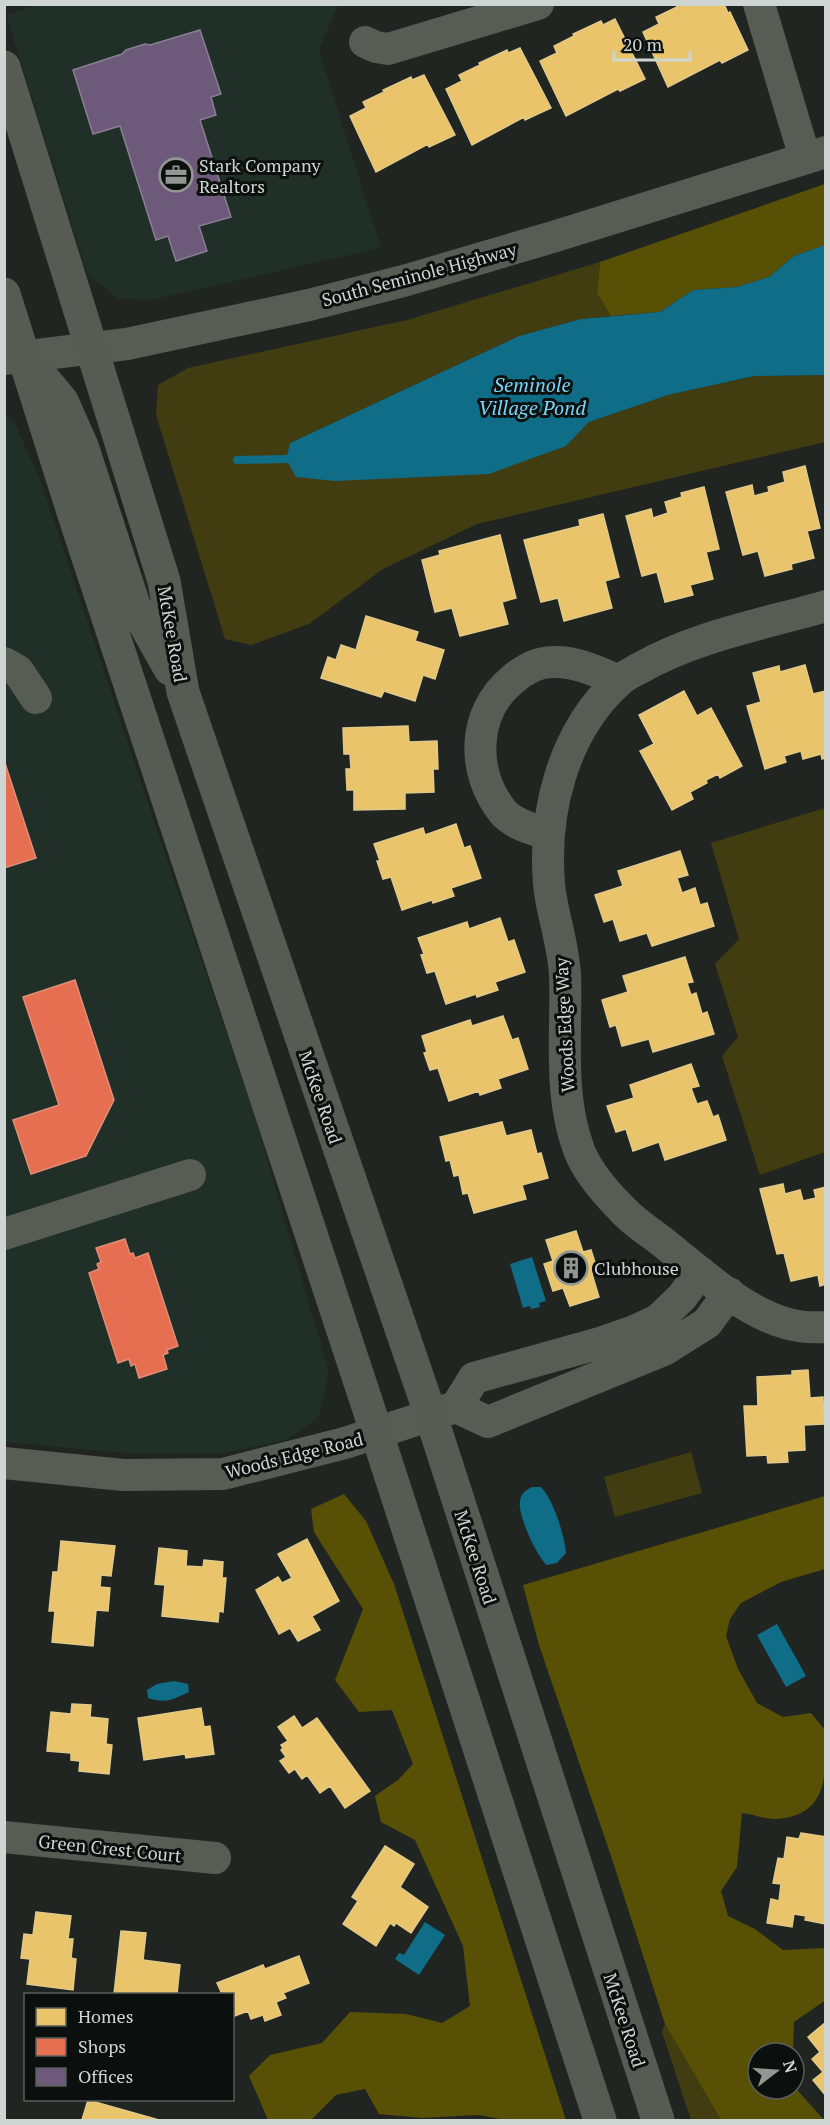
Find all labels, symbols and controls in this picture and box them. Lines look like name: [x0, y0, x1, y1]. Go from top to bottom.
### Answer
scale bar: [614, 24, 690, 62]
text: 20 m: [623, 32, 663, 56]
place label: Stark Company Realtors: [199, 153, 322, 198]
office icon: Stark Company Realtors: [158, 157, 194, 193]
street label: South Seminole Highway: [319, 236, 520, 312]
water label: Seminole Village Pond: [478, 371, 586, 421]
street label: McKee Road: [153, 584, 193, 684]
street label: Woods Edge Way: [548, 956, 580, 1093]
street label: McKee Road: [294, 1047, 348, 1147]
building icon: Clubhouse: [553, 1250, 589, 1286]
place label: Clubhouse: [594, 1256, 679, 1280]
street label: Woods Edge Road: [223, 1426, 365, 1484]
street label: McKee Road: [450, 1507, 502, 1607]
street label: Green Crest Court: [37, 1829, 183, 1867]
street label: McKee Road: [599, 1970, 651, 2070]
legend: [24, 1993, 234, 2101]
text: Homes: [78, 2004, 133, 2028]
text: Shops: [78, 2034, 126, 2058]
north arrow: [746, 2041, 806, 2101]
text: N: [778, 2058, 803, 2076]
text: Offices: [78, 2064, 133, 2088]

